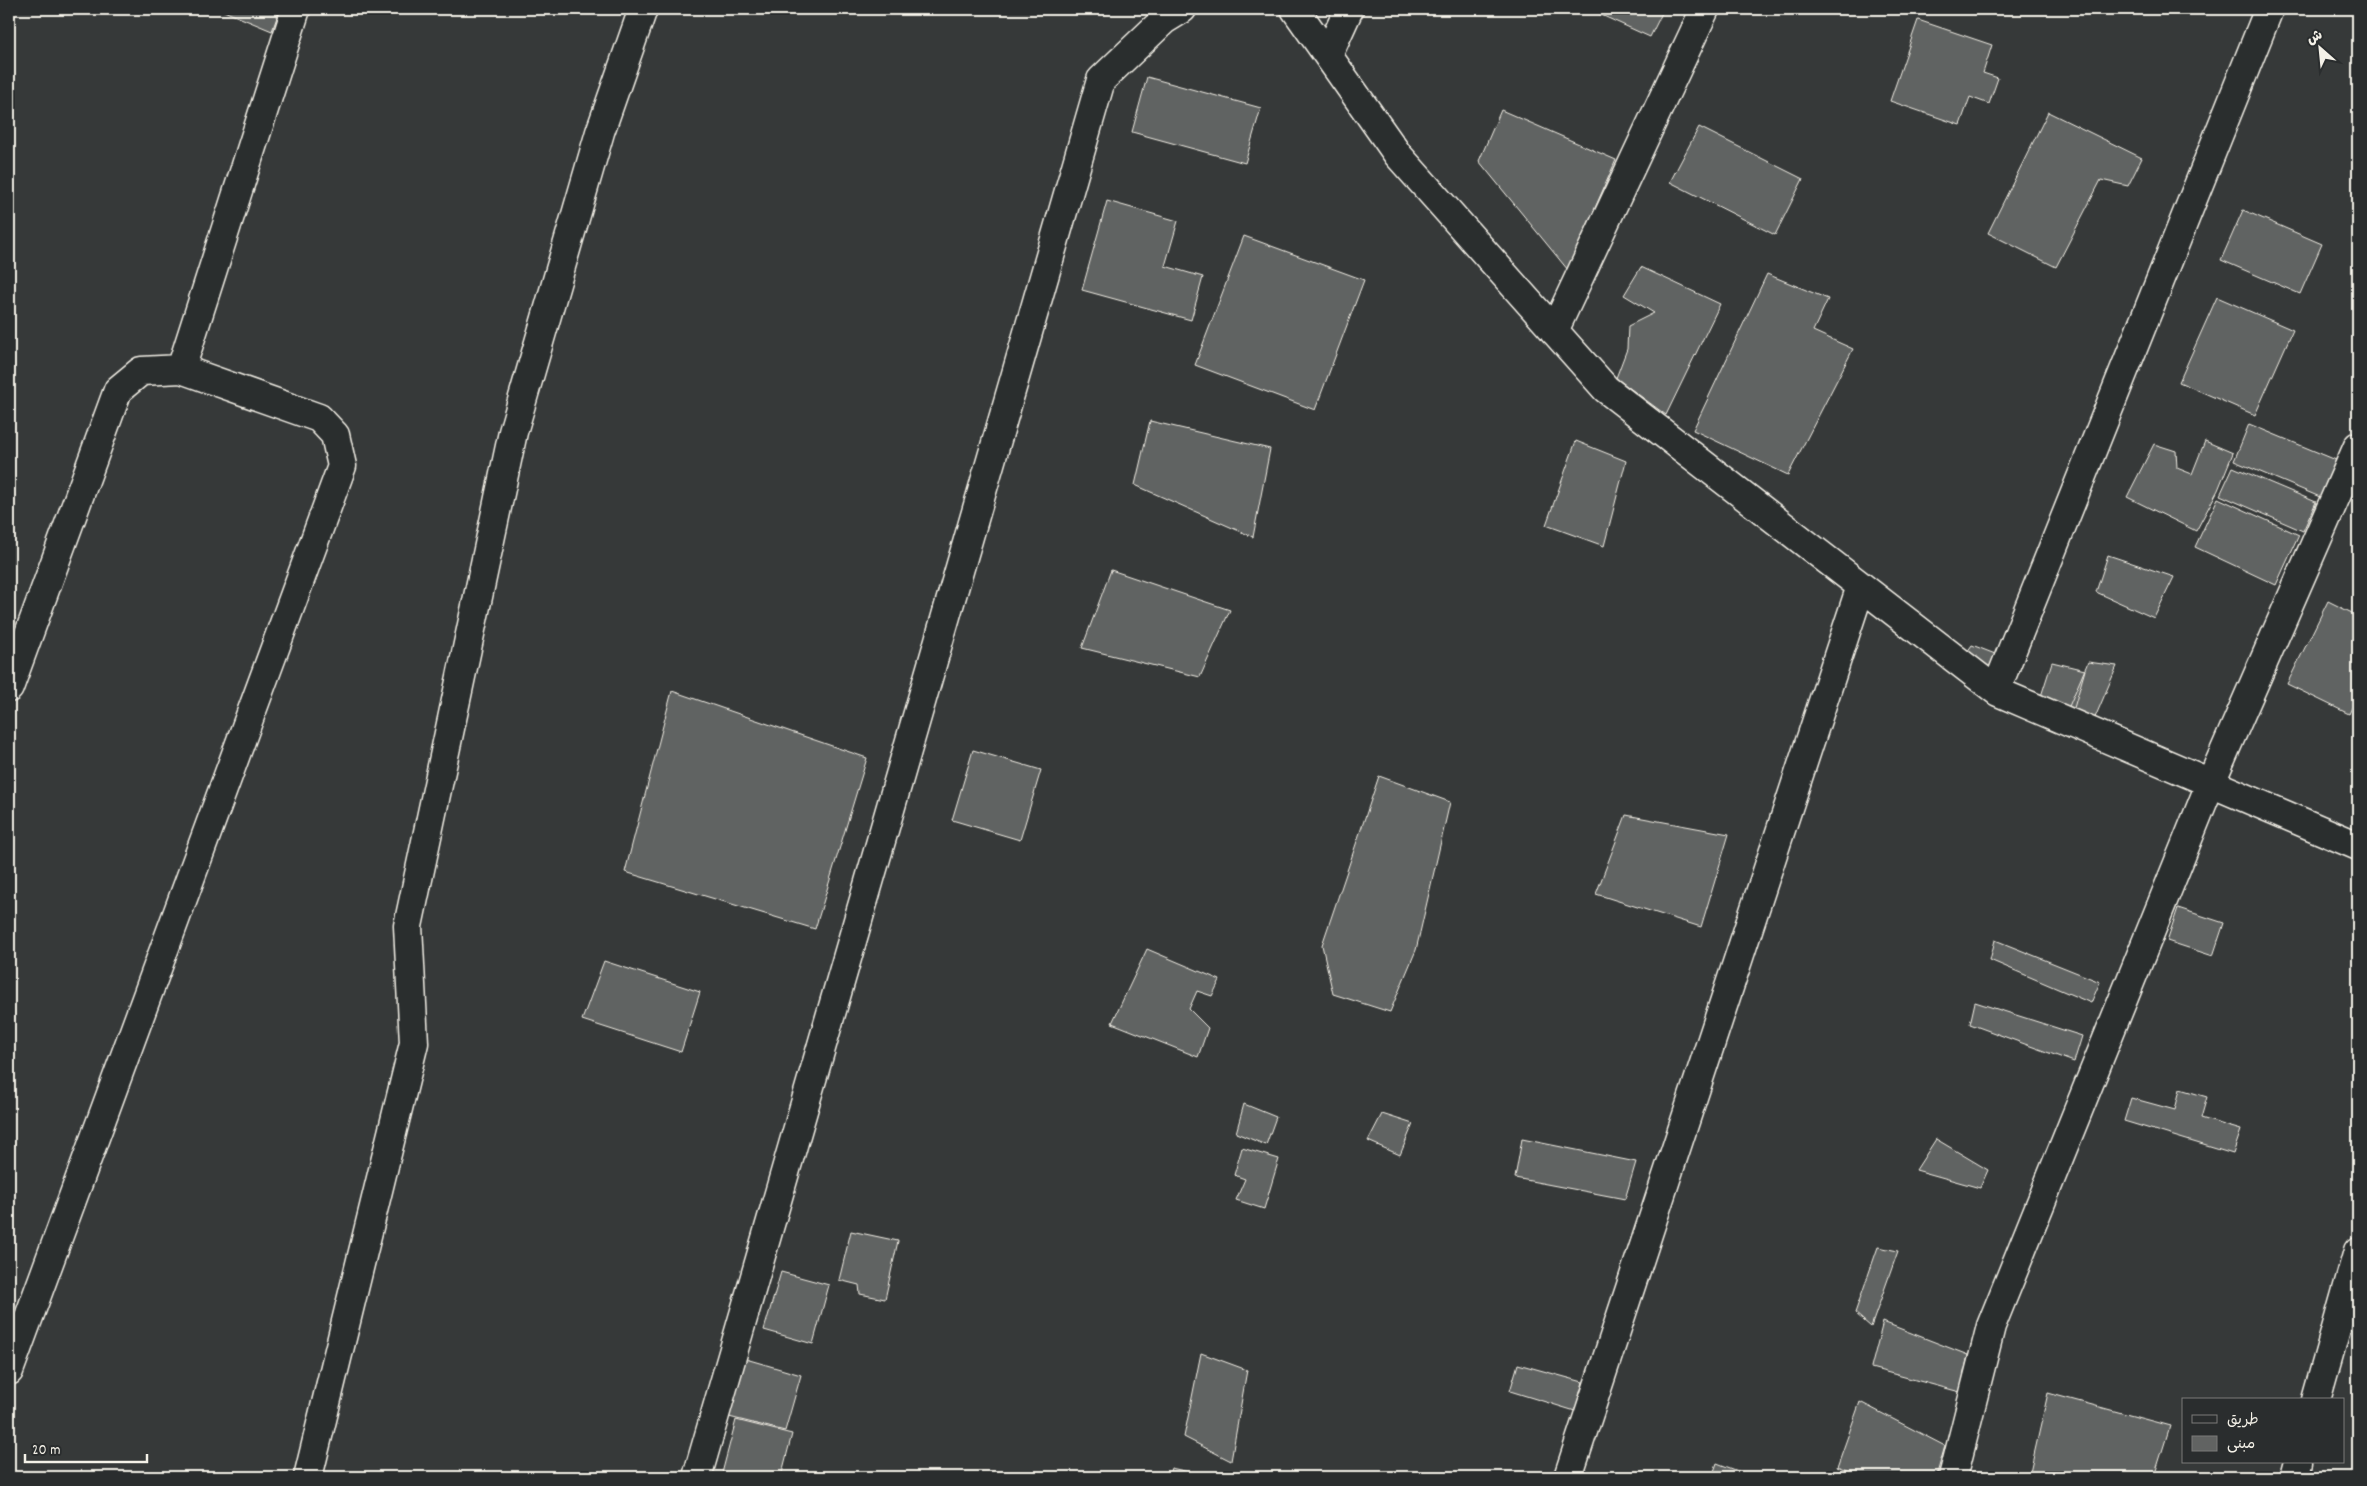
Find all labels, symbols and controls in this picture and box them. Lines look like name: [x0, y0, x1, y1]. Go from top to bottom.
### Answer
north arrow: [2294, 22, 2344, 72]
text: ش: [2304, 26, 2326, 51]
legend: [2182, 1398, 2344, 1464]
text: طريق: [2227, 1410, 2259, 1432]
scale bar: [25, 1431, 148, 1463]
text: مبنى: [2227, 1434, 2255, 1456]
text: 20 m: [32, 1440, 60, 1462]

